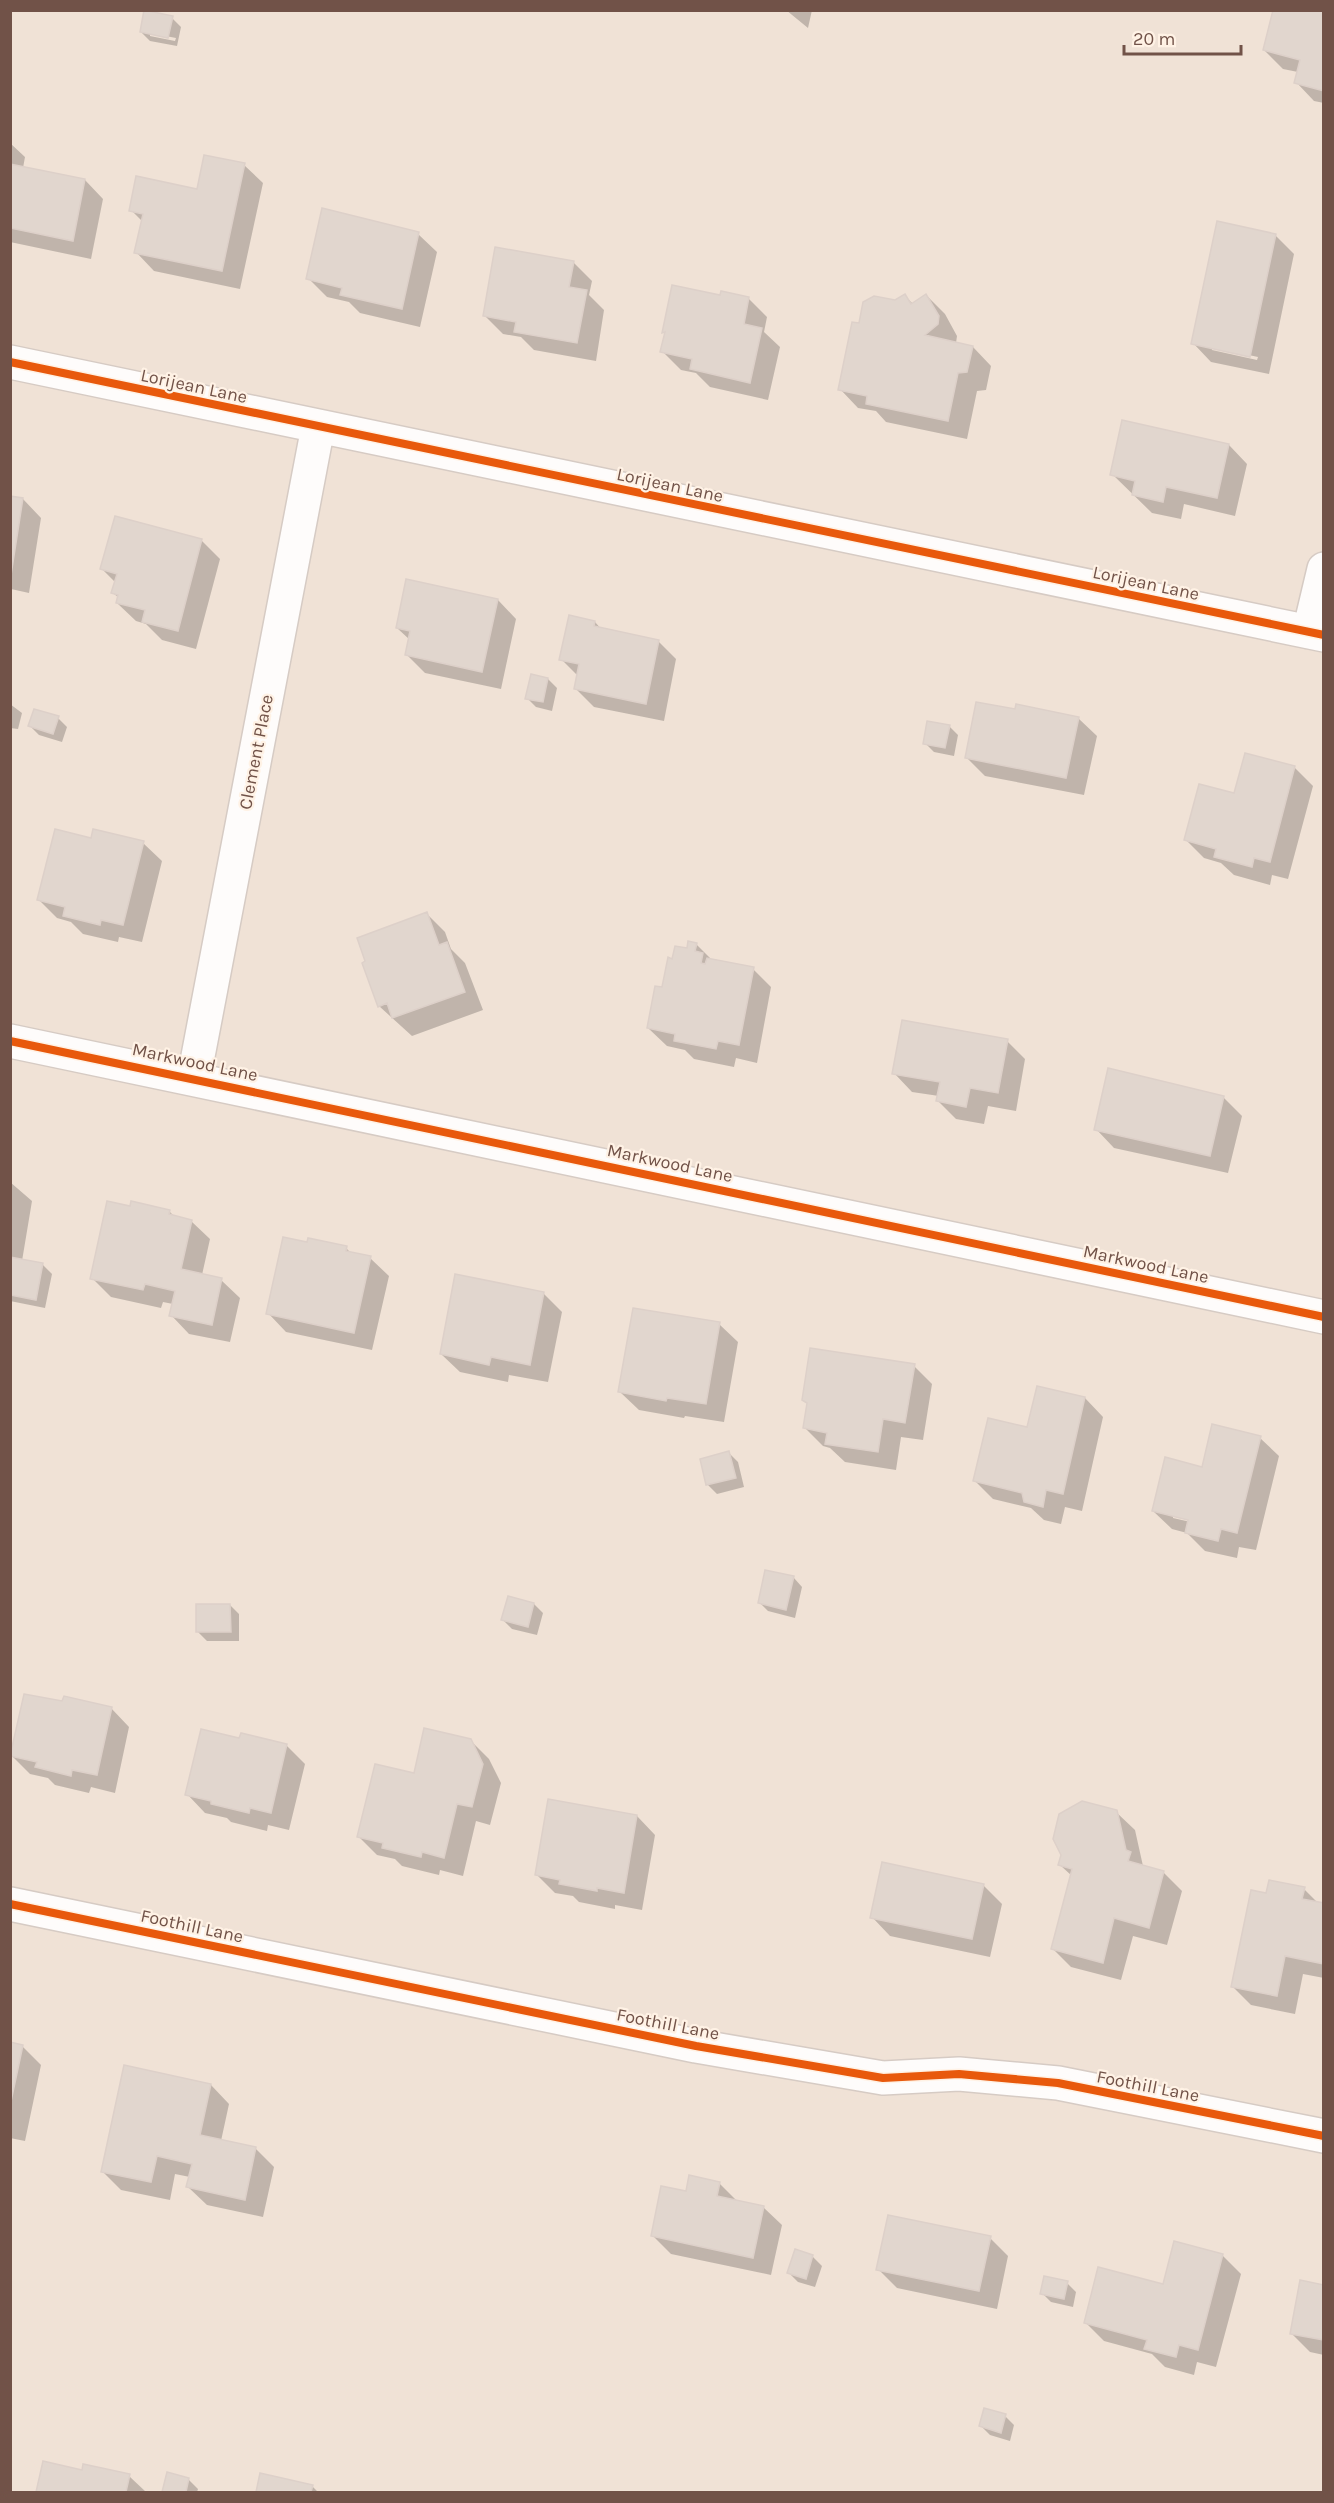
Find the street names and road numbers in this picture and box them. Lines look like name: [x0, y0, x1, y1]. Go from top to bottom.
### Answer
street label: Lorijean Lane: [139, 364, 249, 408]
street label: Lorijean Lane: [615, 463, 725, 507]
street label: Lorijean Lane: [1091, 561, 1201, 605]
street label: Clement Place: [234, 693, 278, 811]
street label: Markwood Lane: [130, 1038, 260, 1086]
street label: Markwood Lane: [605, 1139, 735, 1187]
street label: Markwood Lane: [1081, 1240, 1211, 1288]
street label: Foothill Lane: [139, 1904, 245, 1948]
street label: Foothill Lane: [615, 2003, 721, 2045]
street label: Foothill Lane: [1095, 2065, 1201, 2107]

